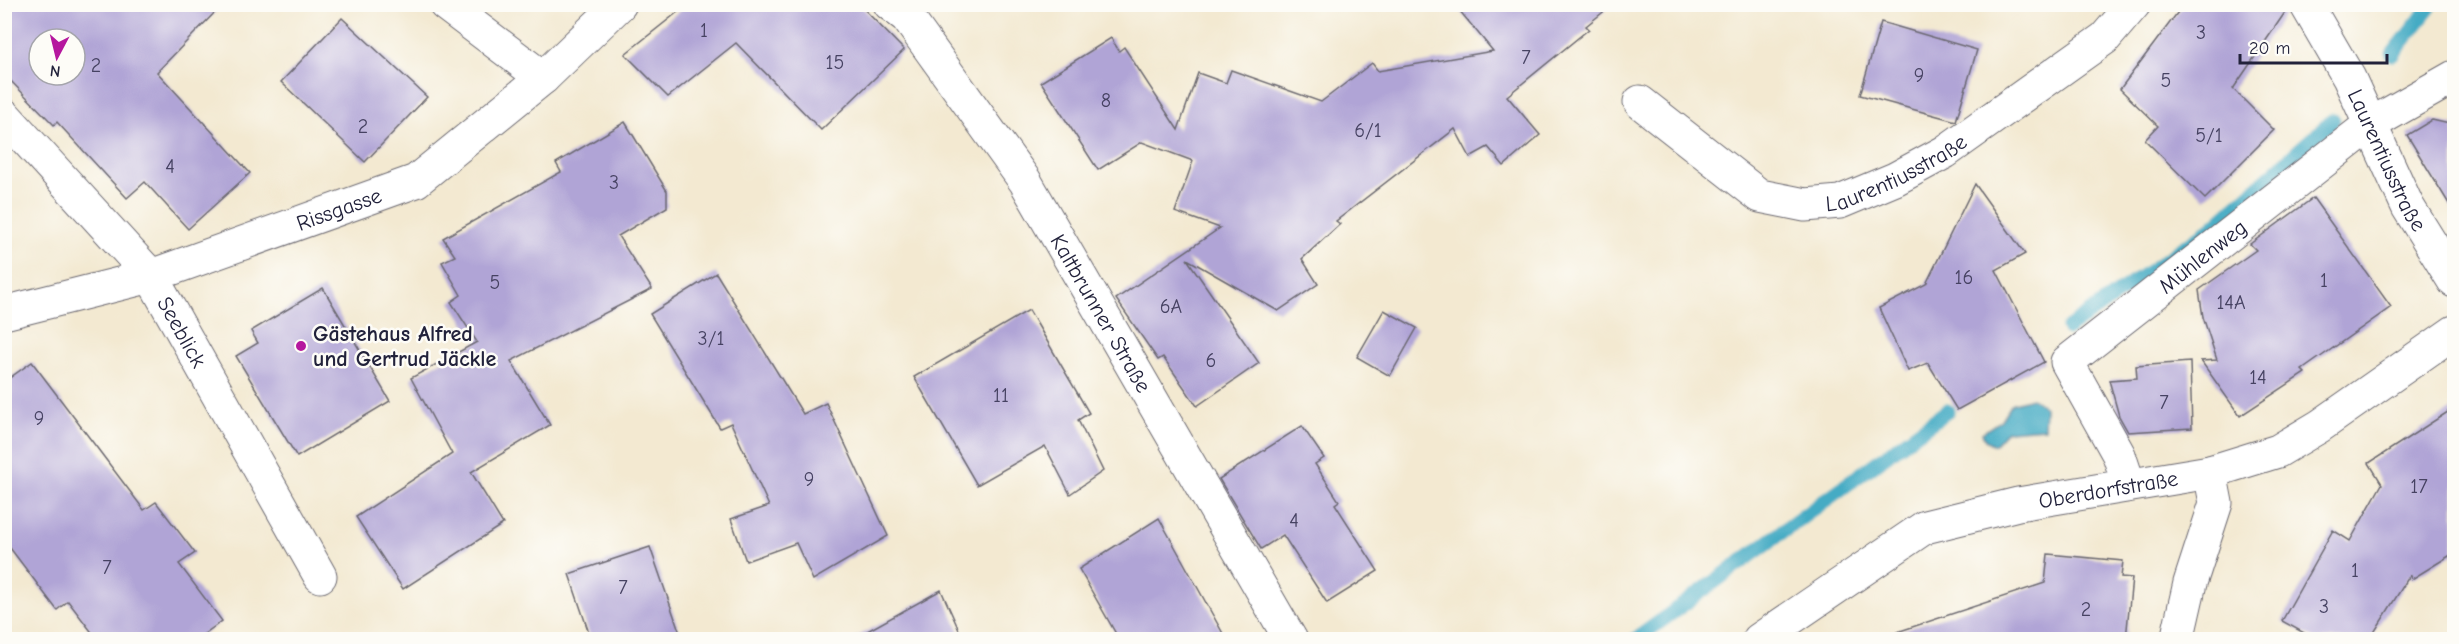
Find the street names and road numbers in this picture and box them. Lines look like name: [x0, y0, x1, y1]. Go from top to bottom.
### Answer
street label: Laurentiusstraße: [2342, 85, 2432, 236]
street label: Laurentiusstraße: [1824, 129, 1972, 217]
street label: Rissgasse: [293, 182, 385, 237]
street label: Mühlenweg: [2154, 214, 2252, 299]
street label: Kaltbrunner Straße: [1045, 230, 1157, 397]
street label: Seeblick: [151, 292, 212, 373]
street label: Oberdorfstraße: [2037, 466, 2180, 514]

